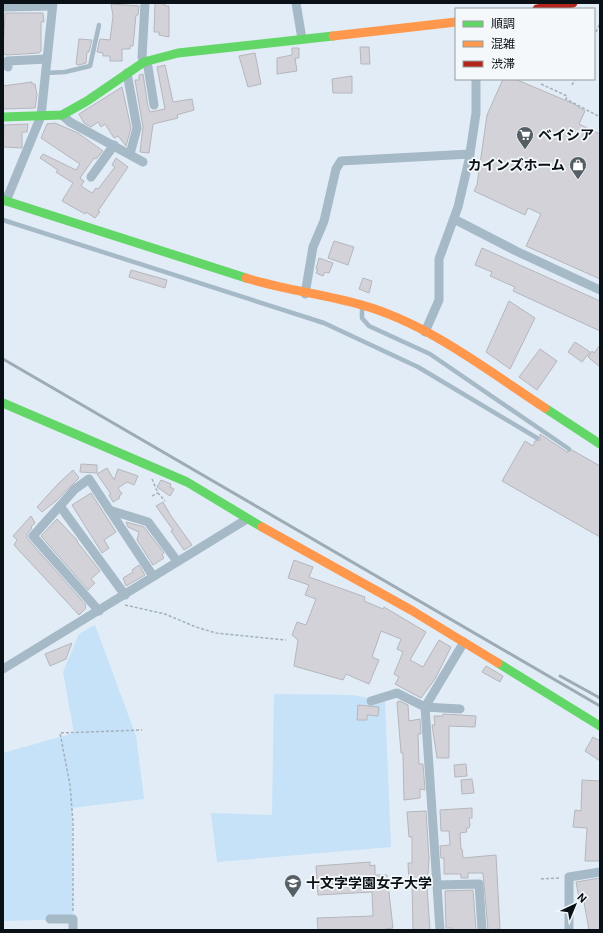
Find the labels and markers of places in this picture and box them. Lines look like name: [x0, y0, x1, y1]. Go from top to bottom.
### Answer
supermarket icon: ベイシア: [515, 125, 535, 150]
place label: ベイシア: [538, 127, 594, 143]
shop icon: カインズホーム: [568, 155, 588, 180]
place label: カインズホーム: [468, 157, 565, 173]
school or university icon: 十文字学園女子大学: [283, 873, 303, 898]
place label: 十文字学園女子大学: [306, 875, 432, 891]

